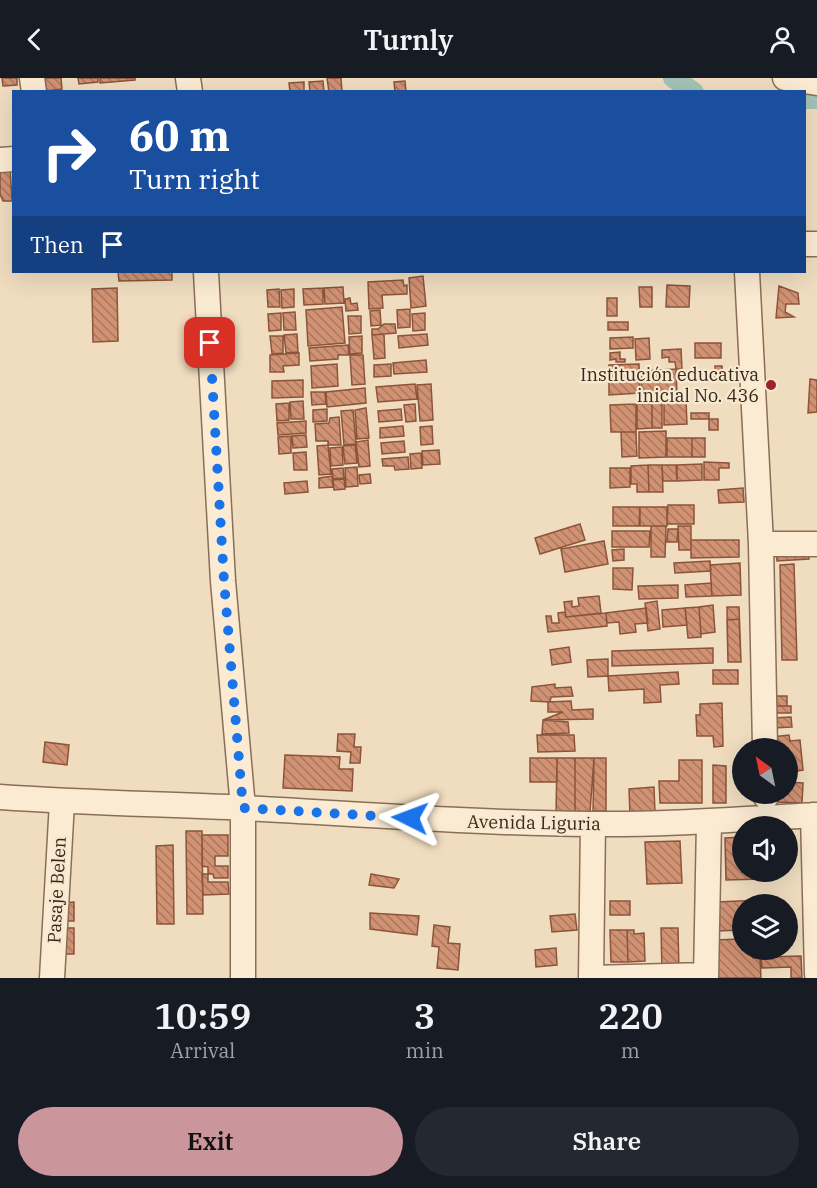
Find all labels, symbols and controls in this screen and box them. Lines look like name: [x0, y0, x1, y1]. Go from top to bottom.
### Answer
text: Turnly: [364, 22, 453, 57]
icon: back: [18, 23, 51, 56]
icon: person: [766, 23, 799, 56]
text: 60 m: [129, 108, 230, 163]
icon: right: [30, 114, 108, 192]
text: Turn right: [129, 161, 260, 196]
icon: arrive: [96, 228, 129, 261]
text: Then: [30, 230, 84, 259]
pin: [184, 317, 235, 368]
icon: arrive: [193, 326, 226, 359]
place label: Institución educativa inicial No. 436: [580, 363, 759, 407]
marker: Institución educativa inicial No. 436: [764, 378, 778, 392]
north arrow: [732, 738, 798, 804]
map controls: [732, 738, 798, 960]
position arrow: [378, 786, 442, 850]
street label: Avenida Liguria: [467, 810, 601, 835]
button: sound: [732, 816, 798, 882]
street label: Pasaje Belen: [42, 836, 71, 944]
button: layers: [732, 894, 798, 960]
text: 10:59: [154, 992, 251, 1039]
text: 3: [414, 992, 435, 1039]
text: 220: [598, 992, 663, 1039]
text: Arrival: [170, 1037, 235, 1064]
text: min: [406, 1037, 444, 1064]
text: m: [621, 1037, 640, 1064]
button: Exit: [18, 1107, 403, 1176]
button: Share: [415, 1107, 799, 1176]

